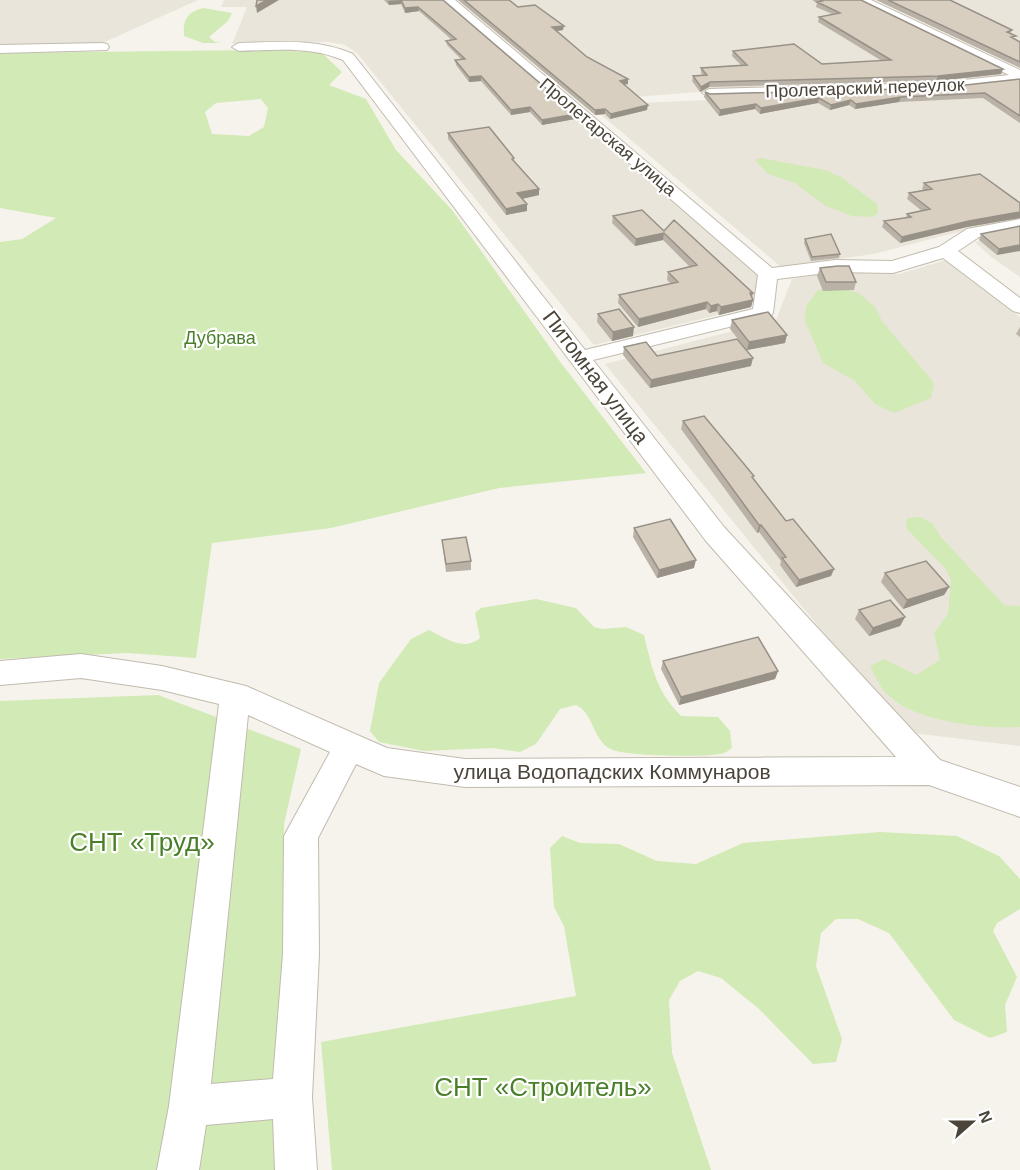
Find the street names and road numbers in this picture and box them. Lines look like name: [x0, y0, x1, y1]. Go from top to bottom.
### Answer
street label: Пролетарская улица: [536, 74, 681, 201]
street label: Пролетарский переулок: [765, 75, 965, 101]
street label: Питомная улица: [539, 306, 654, 448]
street label: улица Водопадских Коммунаров: [453, 760, 771, 783]

